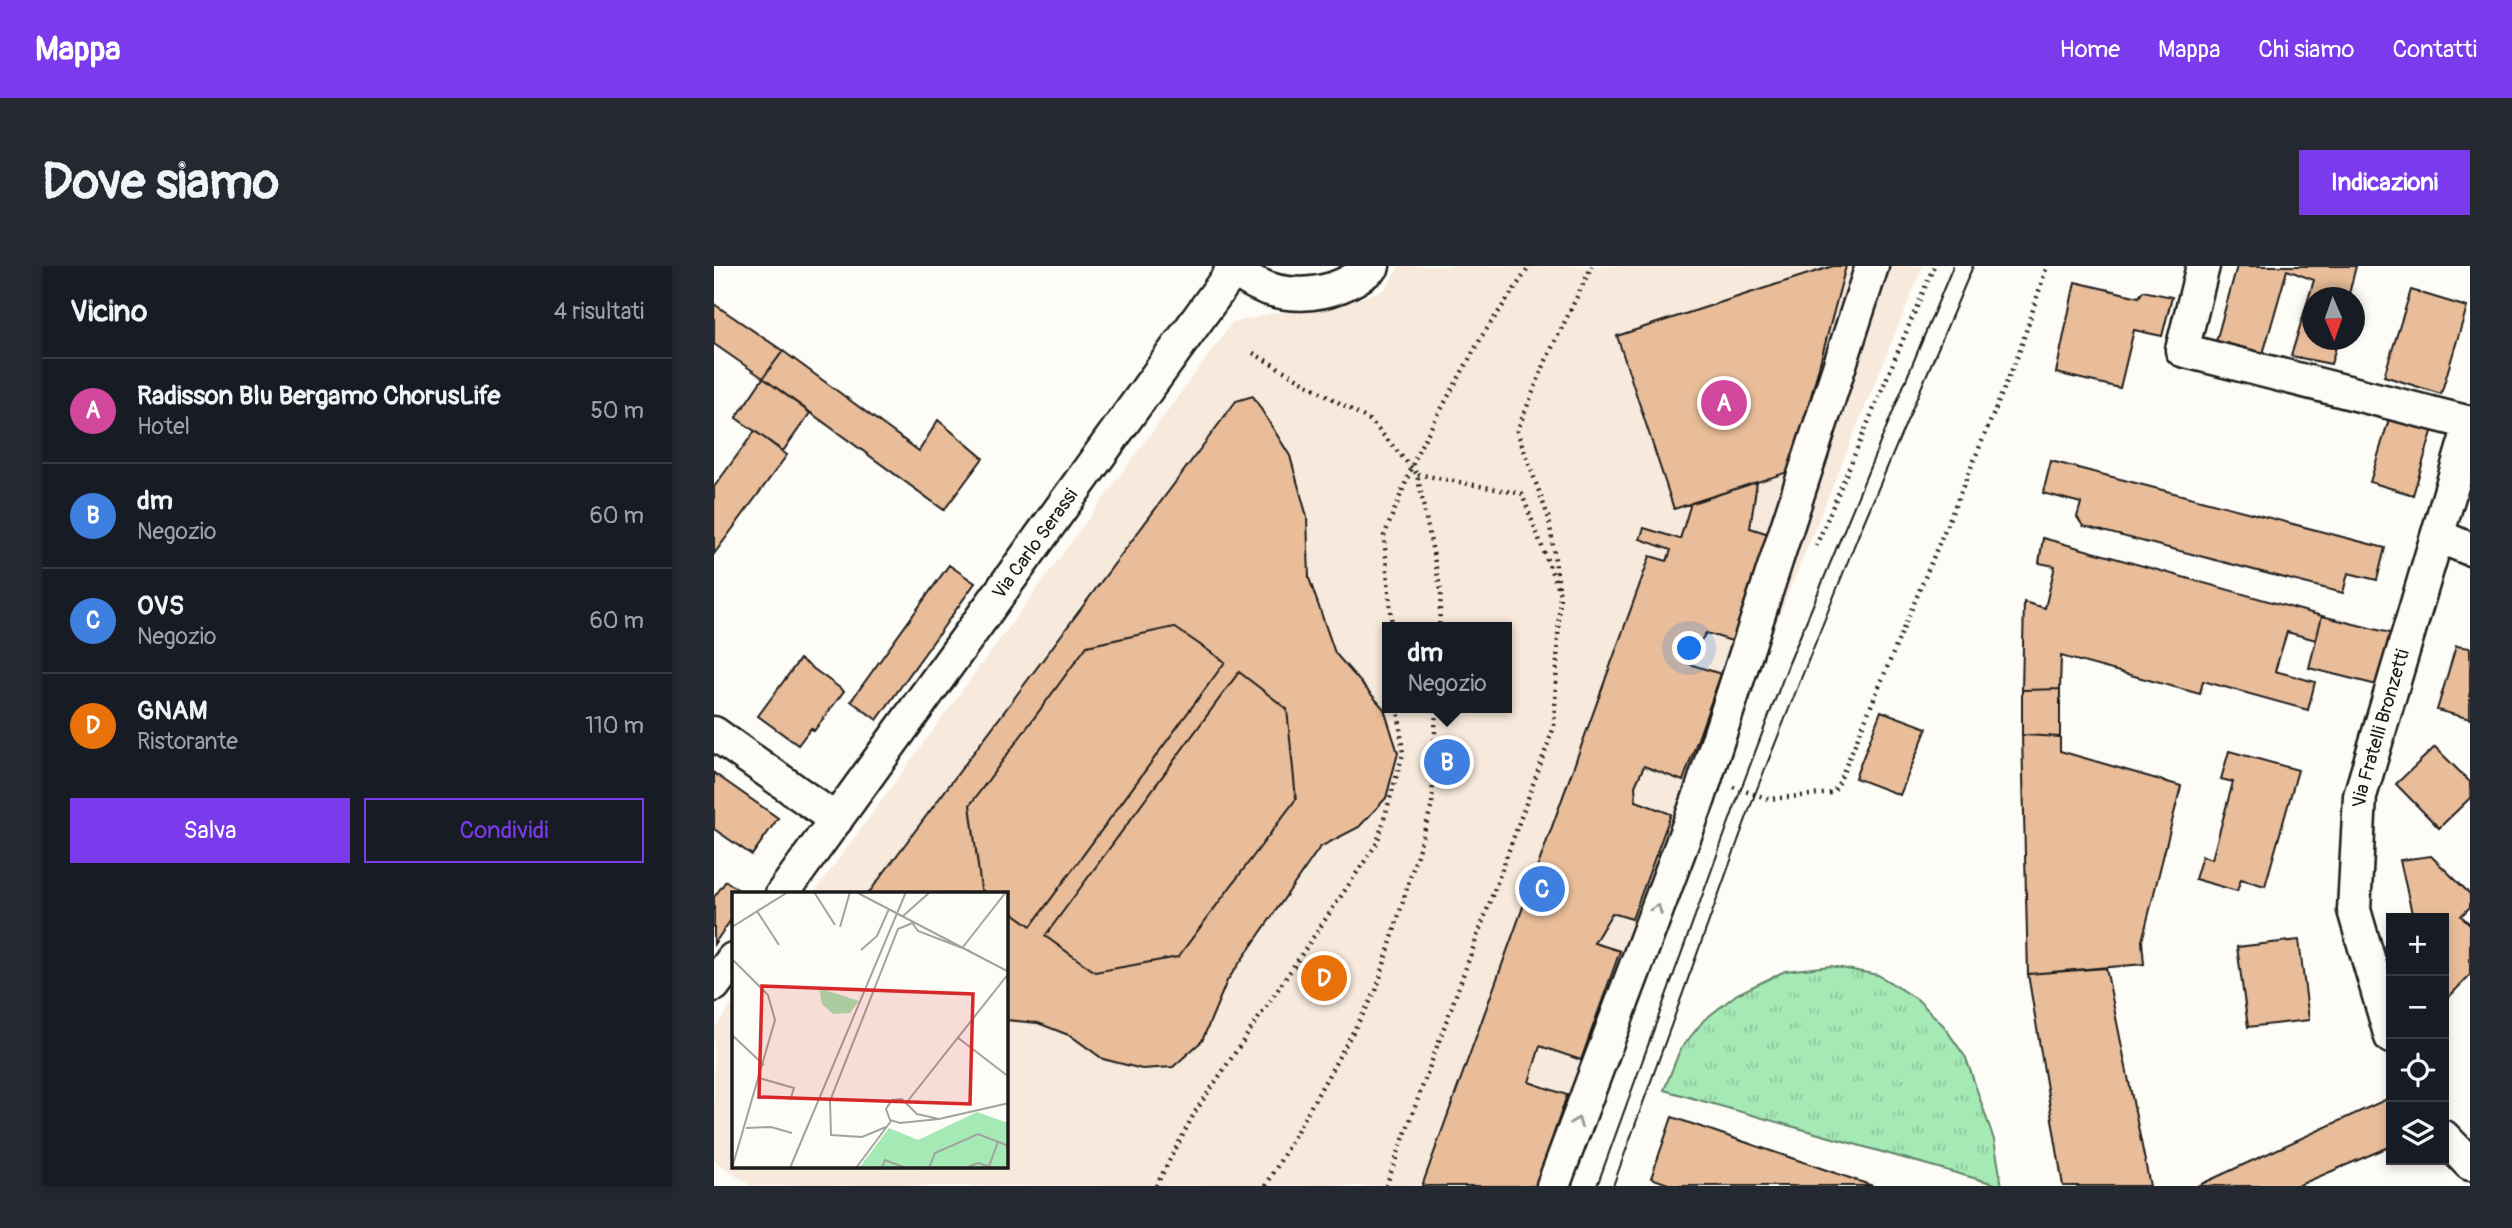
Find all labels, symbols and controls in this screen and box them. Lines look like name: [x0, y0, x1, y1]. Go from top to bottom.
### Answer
text: Mappa: [35, 29, 121, 70]
text: Home: [2060, 35, 2120, 64]
text: Mappa: [2158, 35, 2220, 64]
text: Chi siamo: [2258, 35, 2354, 64]
text: Contatti: [2392, 35, 2477, 64]
button: Indicazioni: [2299, 150, 2470, 215]
text: Dove siamo: [42, 152, 279, 213]
north arrow: [2302, 287, 2365, 350]
text: Vicino: [70, 293, 147, 330]
text: 4 risultati: [554, 297, 644, 326]
pin: A: [1701, 377, 1747, 429]
text: Radisson Blu Bergamo ChorusLife: [137, 380, 500, 412]
text: A: [86, 396, 100, 425]
text: 50 m: [590, 396, 644, 425]
text: Hotel: [137, 412, 190, 441]
street label: Via Carlo Serassi: [987, 484, 1083, 604]
text: dm: [137, 485, 173, 517]
text: B: [86, 501, 100, 530]
text: 60 m: [589, 501, 644, 530]
text: Negozio: [137, 517, 216, 546]
text: OVS: [137, 590, 184, 622]
text: C: [86, 606, 100, 635]
text: 60 m: [589, 606, 644, 635]
text: Negozio: [137, 622, 216, 651]
popup: [1382, 622, 1512, 713]
your location: [1672, 631, 1706, 665]
text: dm: [1407, 637, 1443, 669]
street label: Via Fratelli Bronzetti: [2347, 646, 2415, 808]
text: Negozio: [1407, 669, 1487, 698]
text: GNAM: [137, 695, 207, 727]
text: D: [86, 711, 100, 740]
text: 110 m: [585, 711, 644, 740]
text: Ristorante: [137, 727, 238, 756]
pin: B: [1424, 736, 1470, 788]
button: Salva: [70, 798, 350, 863]
button: Condividi: [364, 798, 644, 863]
pin: C: [1519, 863, 1565, 915]
inset map: [732, 892, 1008, 1168]
one-way arrow: [1649, 904, 1663, 916]
map controls: [2386, 913, 2449, 1165]
button: +: [2386, 913, 2449, 976]
pin: D: [1301, 952, 1347, 1004]
button: −: [2386, 976, 2449, 1039]
button: locate: [2386, 1039, 2449, 1102]
button: layers: [2386, 1102, 2449, 1165]
one-way arrow: [1569, 1117, 1583, 1129]

